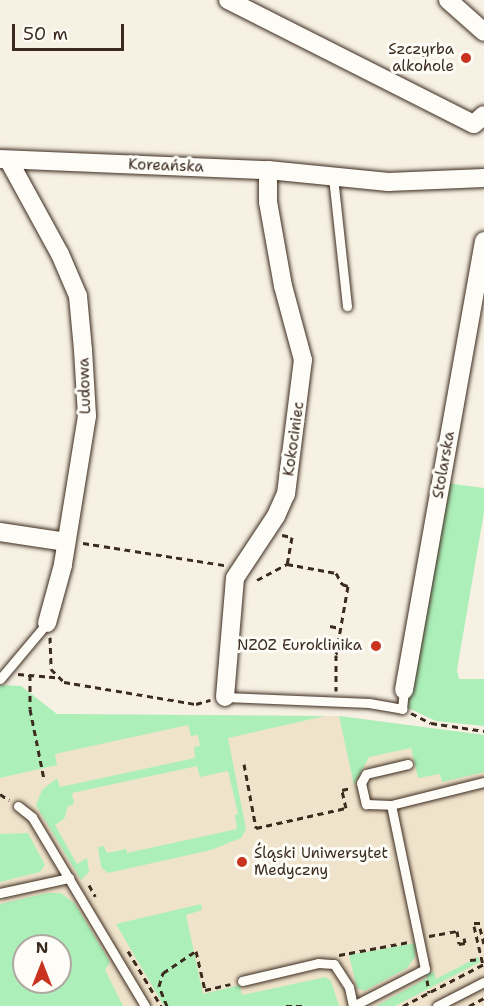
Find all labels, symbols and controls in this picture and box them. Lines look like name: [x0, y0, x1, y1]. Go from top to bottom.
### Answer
scale bar: [15, 12, 128, 50]
text: 50 m: [23, 22, 68, 46]
place label: Szczyrba alkohole: [388, 40, 454, 75]
marker: Szczyrba alkohole: [459, 51, 473, 65]
street label: Koreańska: [128, 156, 204, 176]
street label: Ludowa: [75, 357, 95, 415]
street label: Kokociniec: [280, 401, 308, 477]
street label: Stolarska: [429, 430, 459, 500]
place label: NZOZ Euroklinika: [237, 637, 362, 655]
marker: NZOZ Euroklinika: [367, 637, 385, 655]
place label: Śląski Uniwersytet Medyczny: [254, 844, 388, 879]
marker: Śląski Uniwersytet Medyczny: [235, 855, 249, 869]
north arrow: [12, 934, 72, 994]
text: N: [36, 937, 48, 958]

